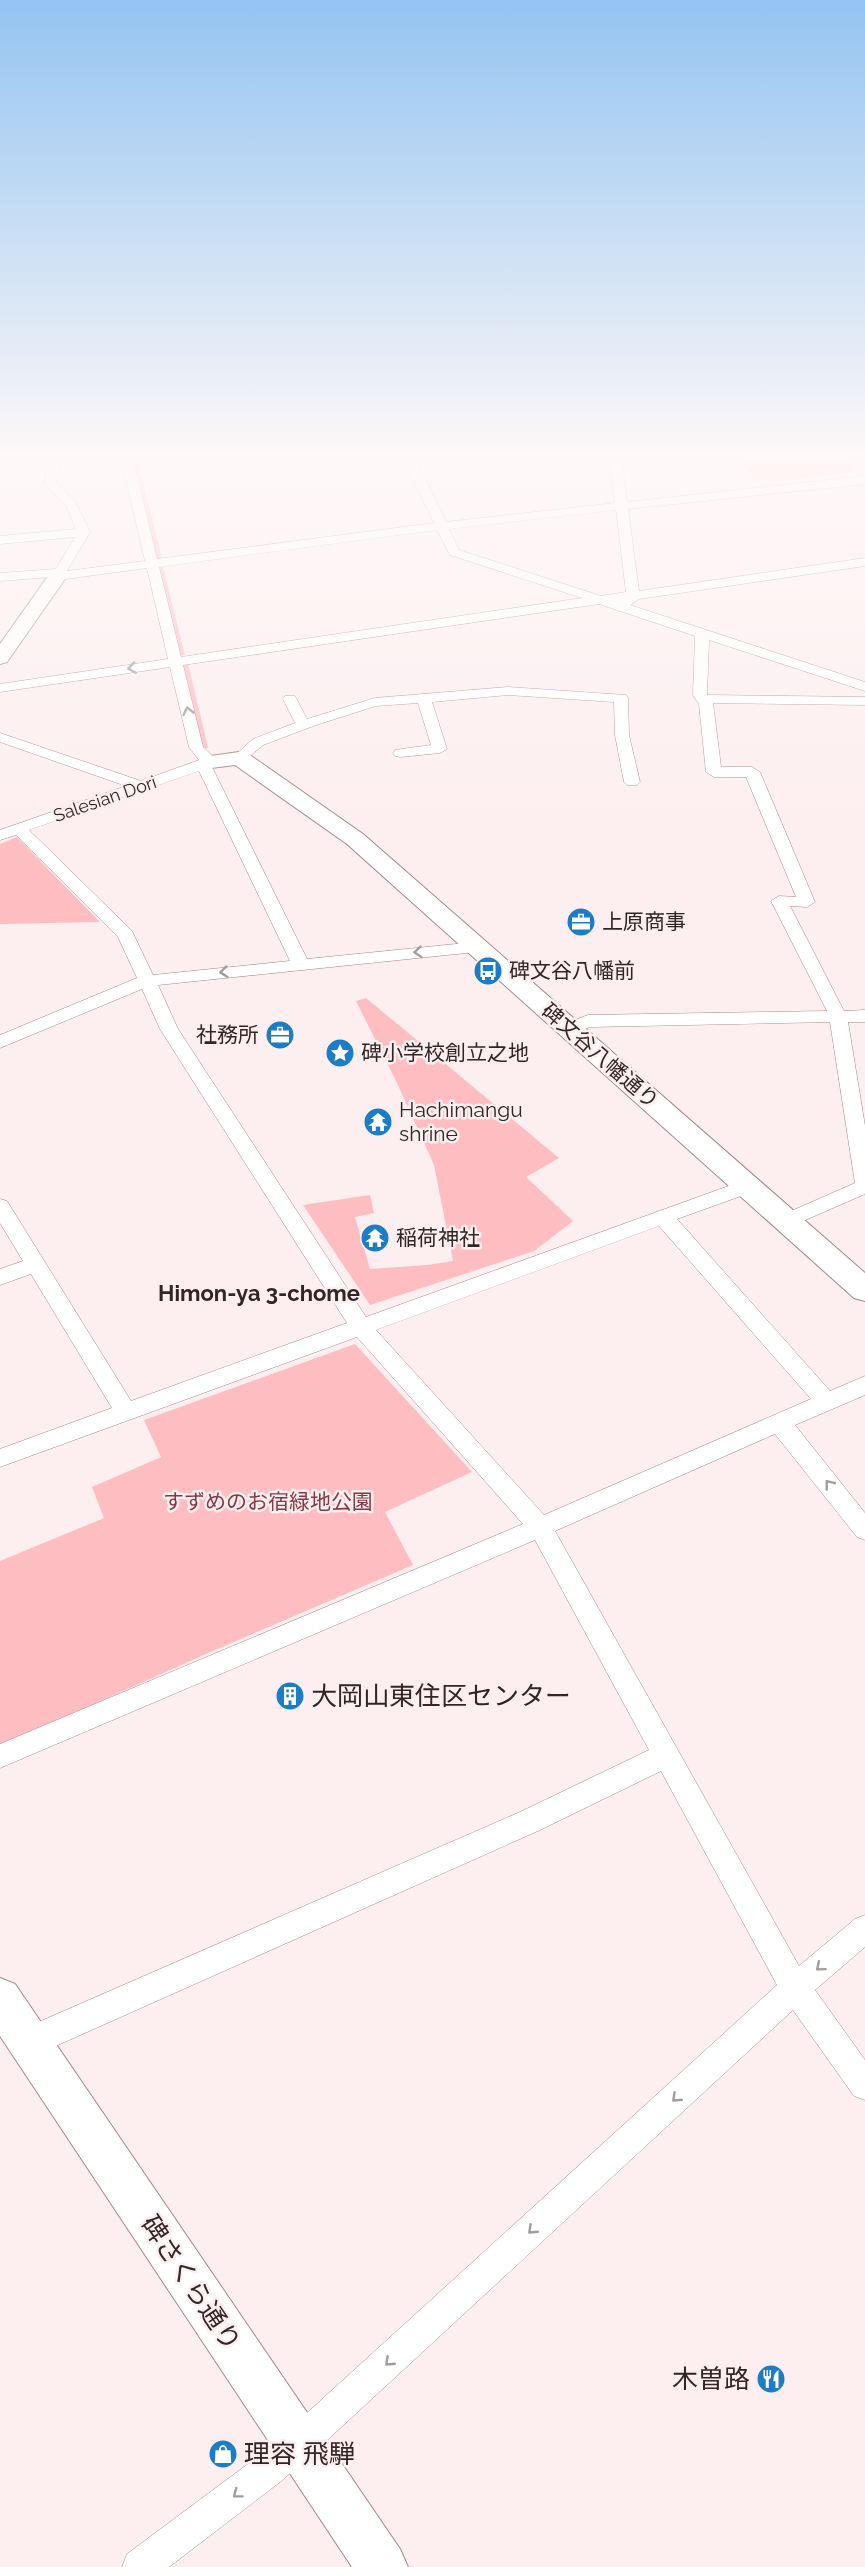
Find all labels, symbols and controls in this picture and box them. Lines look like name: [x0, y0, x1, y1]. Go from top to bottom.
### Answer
one-way arrow: [127, 662, 136, 674]
one-way arrow: [182, 706, 195, 716]
street label: Salesian Dori: [51, 771, 159, 826]
office icon: 上原商事: [565, 906, 597, 938]
place label: 上原商事: [602, 909, 686, 934]
one-way arrow: [414, 945, 423, 958]
bus stop icon: 碑文谷八幡前: [472, 955, 504, 987]
place label: 碑文谷八幡前: [509, 958, 635, 983]
one-way arrow: [220, 965, 229, 978]
street label: 碑文谷八幡通り: [537, 998, 664, 1113]
office icon: 社務所: [264, 1019, 296, 1051]
place label: 社務所: [196, 1022, 259, 1047]
place icon: 碑小学校創立之地: [324, 1037, 356, 1069]
place label: 碑小学校創立之地: [361, 1040, 529, 1065]
place label: Hachimangu shrine: [399, 1097, 523, 1146]
temple icon: Hachimangu shrine: [362, 1106, 394, 1138]
temple icon: 稲荷神社: [359, 1222, 391, 1254]
place label: 稲荷神社: [396, 1225, 480, 1250]
district label: Himon-ya 3-chome: [158, 1280, 360, 1306]
one-way arrow: [825, 1480, 836, 1491]
park label: すずめのお宿緑地公園: [163, 1489, 373, 1514]
building icon: 大岡山東住区センター: [274, 1680, 306, 1712]
place label: 大岡山東住区センター: [311, 1681, 571, 1711]
one-way arrow: [816, 1959, 827, 1970]
one-way arrow: [672, 2090, 683, 2101]
street label: 碑さくら通り: [135, 2210, 247, 2356]
one-way arrow: [529, 2222, 540, 2233]
one-way arrow: [385, 2354, 396, 2365]
restaurant icon: 木曽路: [755, 2363, 787, 2395]
place label: 木曽路: [672, 2364, 750, 2394]
shop icon: 理容 飛騨: [207, 2438, 239, 2470]
place label: 理容 飛騨: [244, 2439, 355, 2469]
one-way arrow: [232, 2486, 243, 2497]

